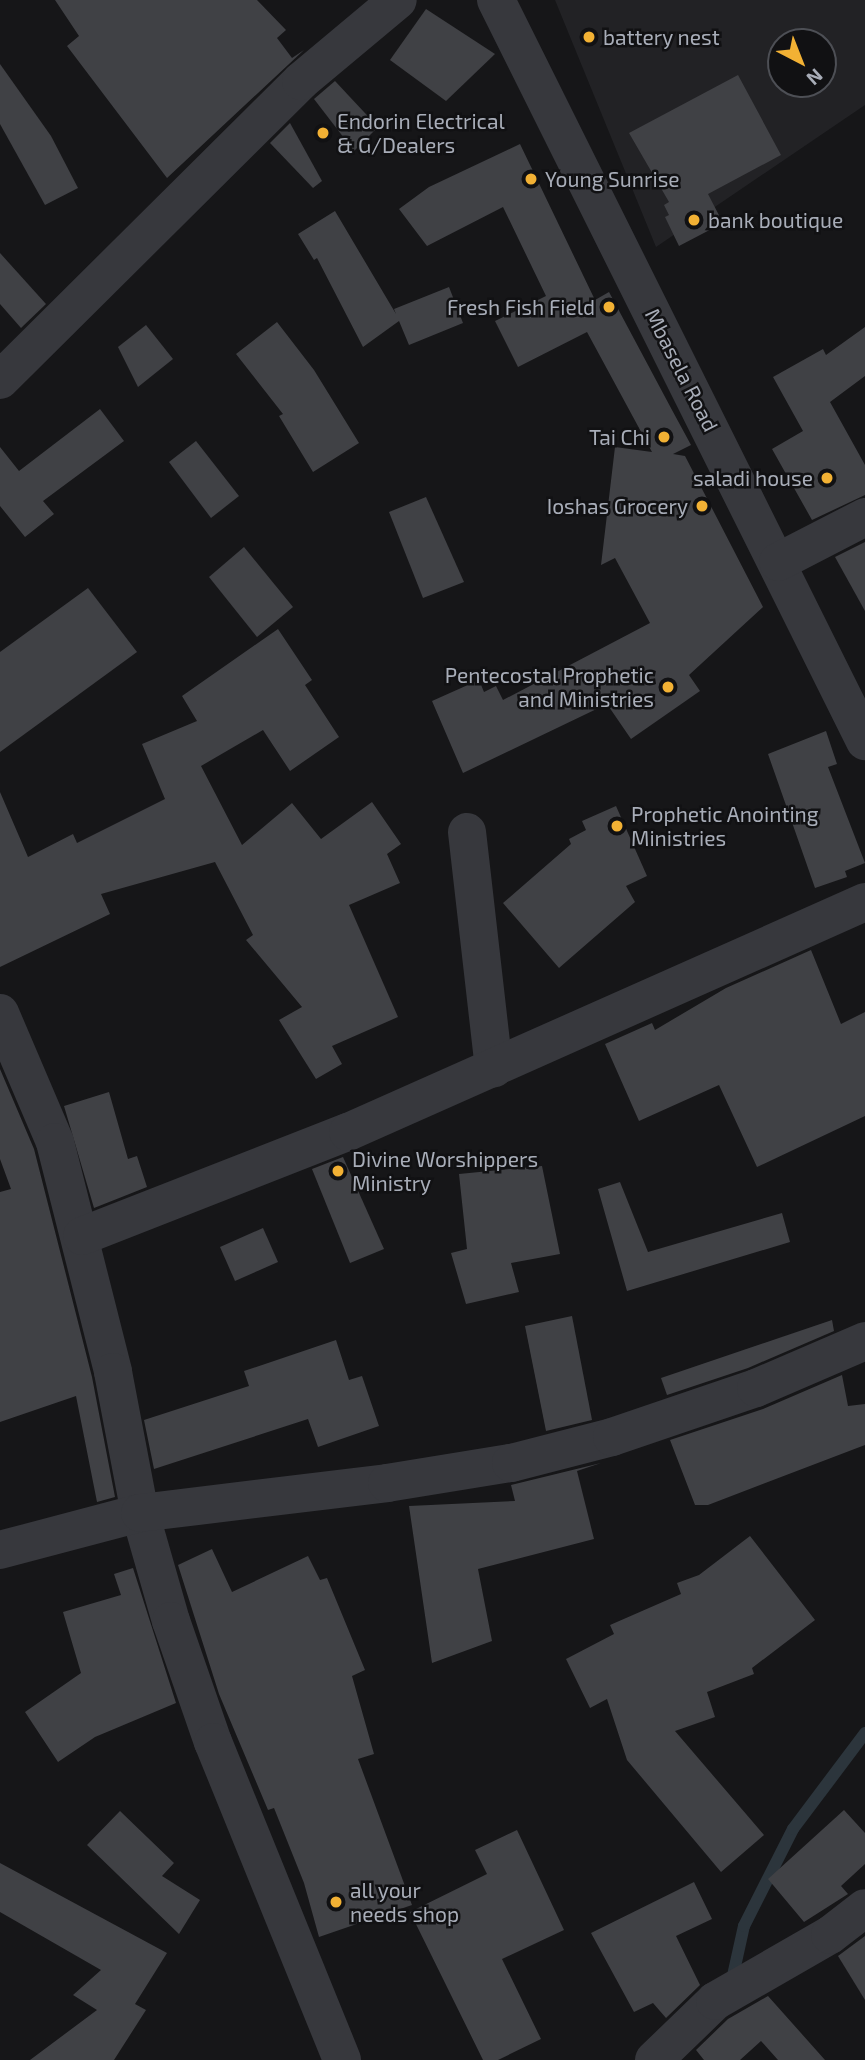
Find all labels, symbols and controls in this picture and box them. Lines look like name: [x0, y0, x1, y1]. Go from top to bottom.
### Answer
place label: battery nest: [603, 24, 720, 50]
north arrow: [767, 28, 837, 98]
marker: battery nest: [581, 29, 597, 45]
text: N: [802, 64, 828, 91]
place label: Endorin Electrical & G/Dealers: [337, 108, 505, 158]
marker: Endorin Electrical & G/Dealers: [315, 125, 331, 141]
place label: Young Sunrise: [545, 166, 680, 192]
marker: Young Sunrise: [523, 171, 539, 187]
place label: bank boutique: [708, 207, 843, 233]
marker: bank boutique: [686, 212, 702, 228]
place label: Fresh Fish Field: [447, 294, 595, 320]
marker: Fresh Fish Field: [601, 299, 617, 315]
street label: Mbasela Road: [640, 304, 724, 436]
place label: Tai Chi: [589, 424, 650, 450]
marker: Tai Chi: [656, 429, 672, 445]
place label: saladi house: [693, 465, 813, 491]
marker: saladi house: [819, 470, 835, 486]
place label: Ioshas Grocery: [547, 493, 688, 519]
marker: Ioshas Grocery: [694, 498, 710, 514]
place label: Pentecostal Prophetic and Ministries: [444, 662, 654, 712]
marker: Pentecostal Prophetic and Ministries: [660, 679, 676, 695]
place label: Prophetic Anointing Ministries: [631, 801, 819, 851]
marker: Prophetic Anointing Ministries: [609, 818, 625, 834]
place label: Divine Worshippers Ministry: [352, 1146, 538, 1196]
marker: Divine Worshippers Ministry: [330, 1163, 346, 1179]
place label: all your needs shop: [350, 1877, 459, 1927]
marker: all your needs shop: [328, 1894, 344, 1910]

